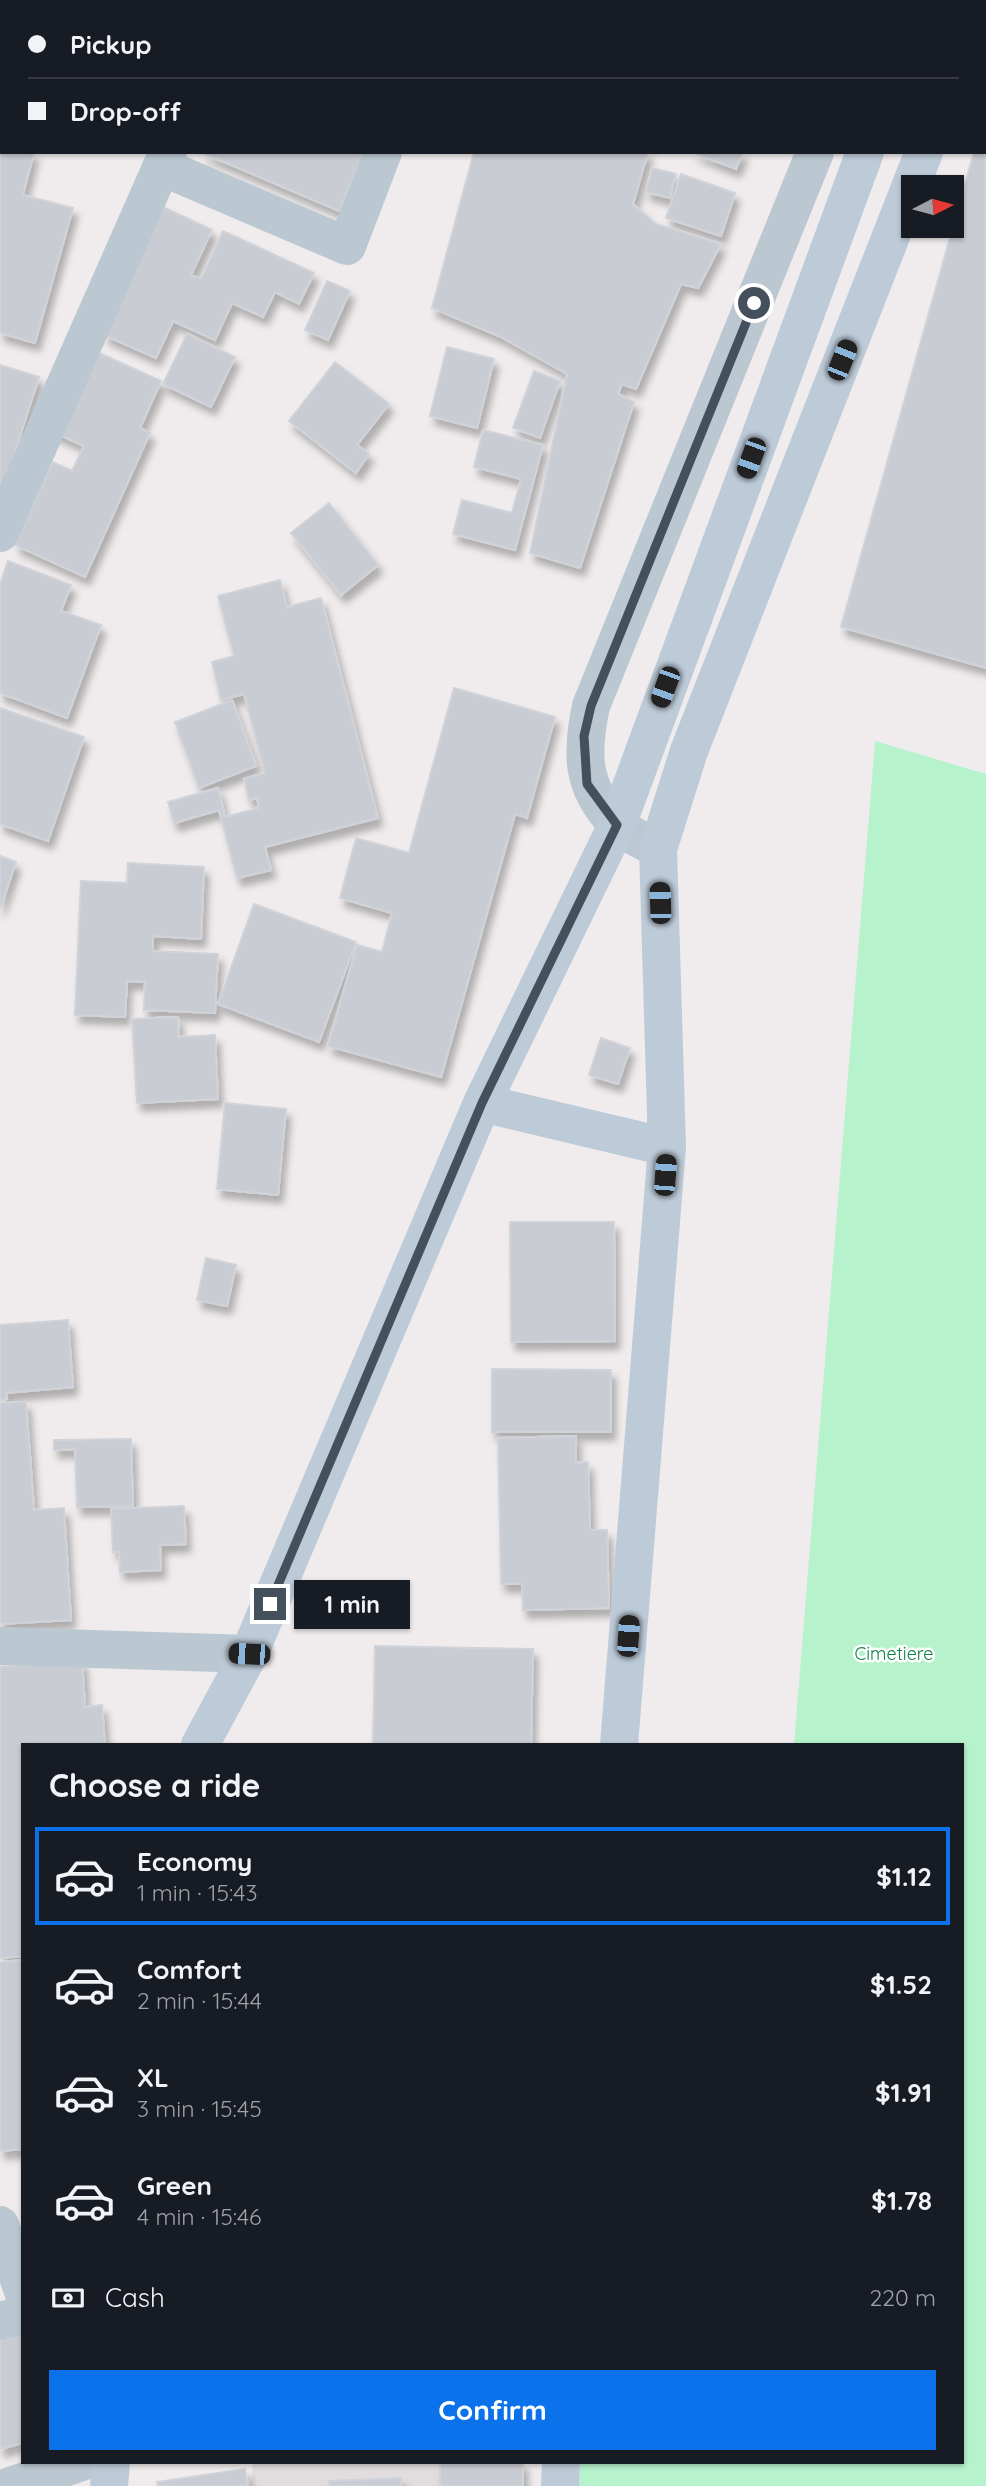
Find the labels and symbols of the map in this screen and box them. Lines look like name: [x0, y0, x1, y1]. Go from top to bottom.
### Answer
north arrow: [901, 175, 964, 238]
route start: [738, 287, 770, 319]
car: [825, 337, 860, 383]
car: [734, 435, 769, 481]
car: [648, 664, 683, 710]
car: [649, 882, 672, 924]
car: [654, 1153, 677, 1197]
callout: 1 min: [294, 1580, 410, 1628]
route end: [254, 1588, 286, 1620]
car: [617, 1614, 640, 1658]
park label: Cimetiere: [854, 1642, 934, 1665]
car: [228, 1643, 271, 1665]

